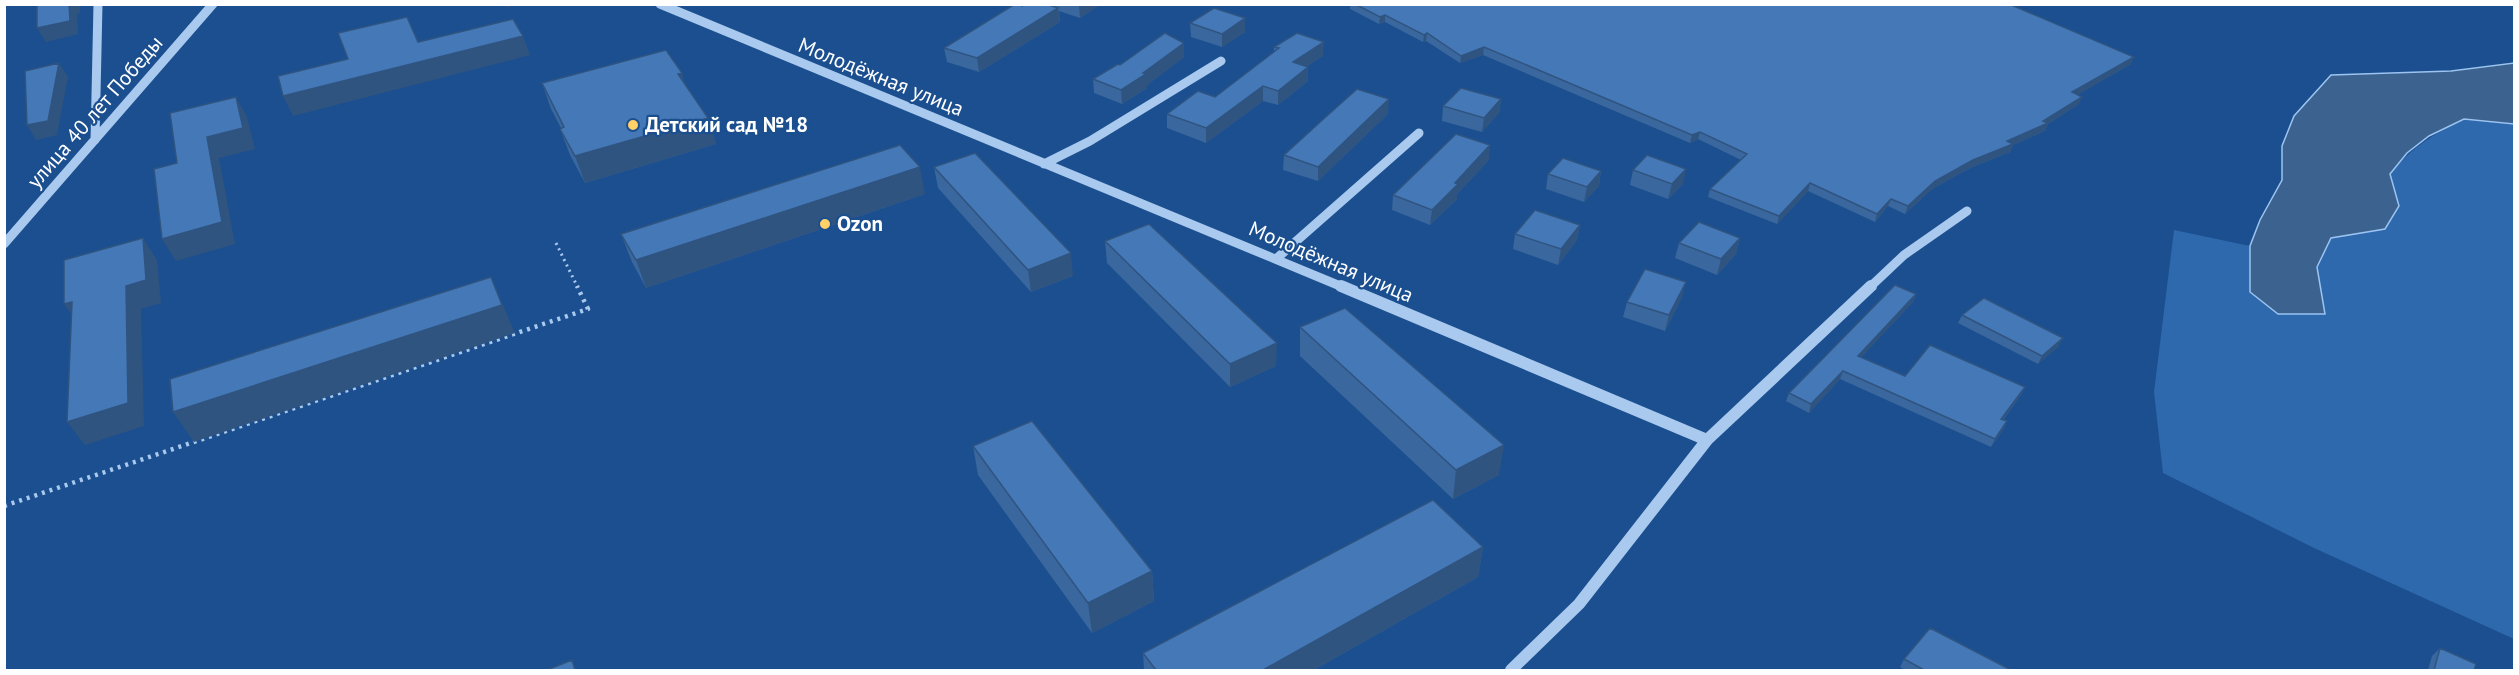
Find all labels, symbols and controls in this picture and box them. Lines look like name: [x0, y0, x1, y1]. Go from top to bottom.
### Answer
street label: улица 40 лет Победы: [21, 30, 168, 194]
street label: Молодёжная улица: [795, 31, 968, 122]
place label: Детский сад №18: [645, 111, 808, 138]
marker: Детский сад №18: [626, 118, 640, 132]
place label: Ozon: [837, 210, 883, 237]
street label: Молодёжная улица: [1245, 215, 1417, 308]
marker: Ozon: [818, 217, 832, 231]

